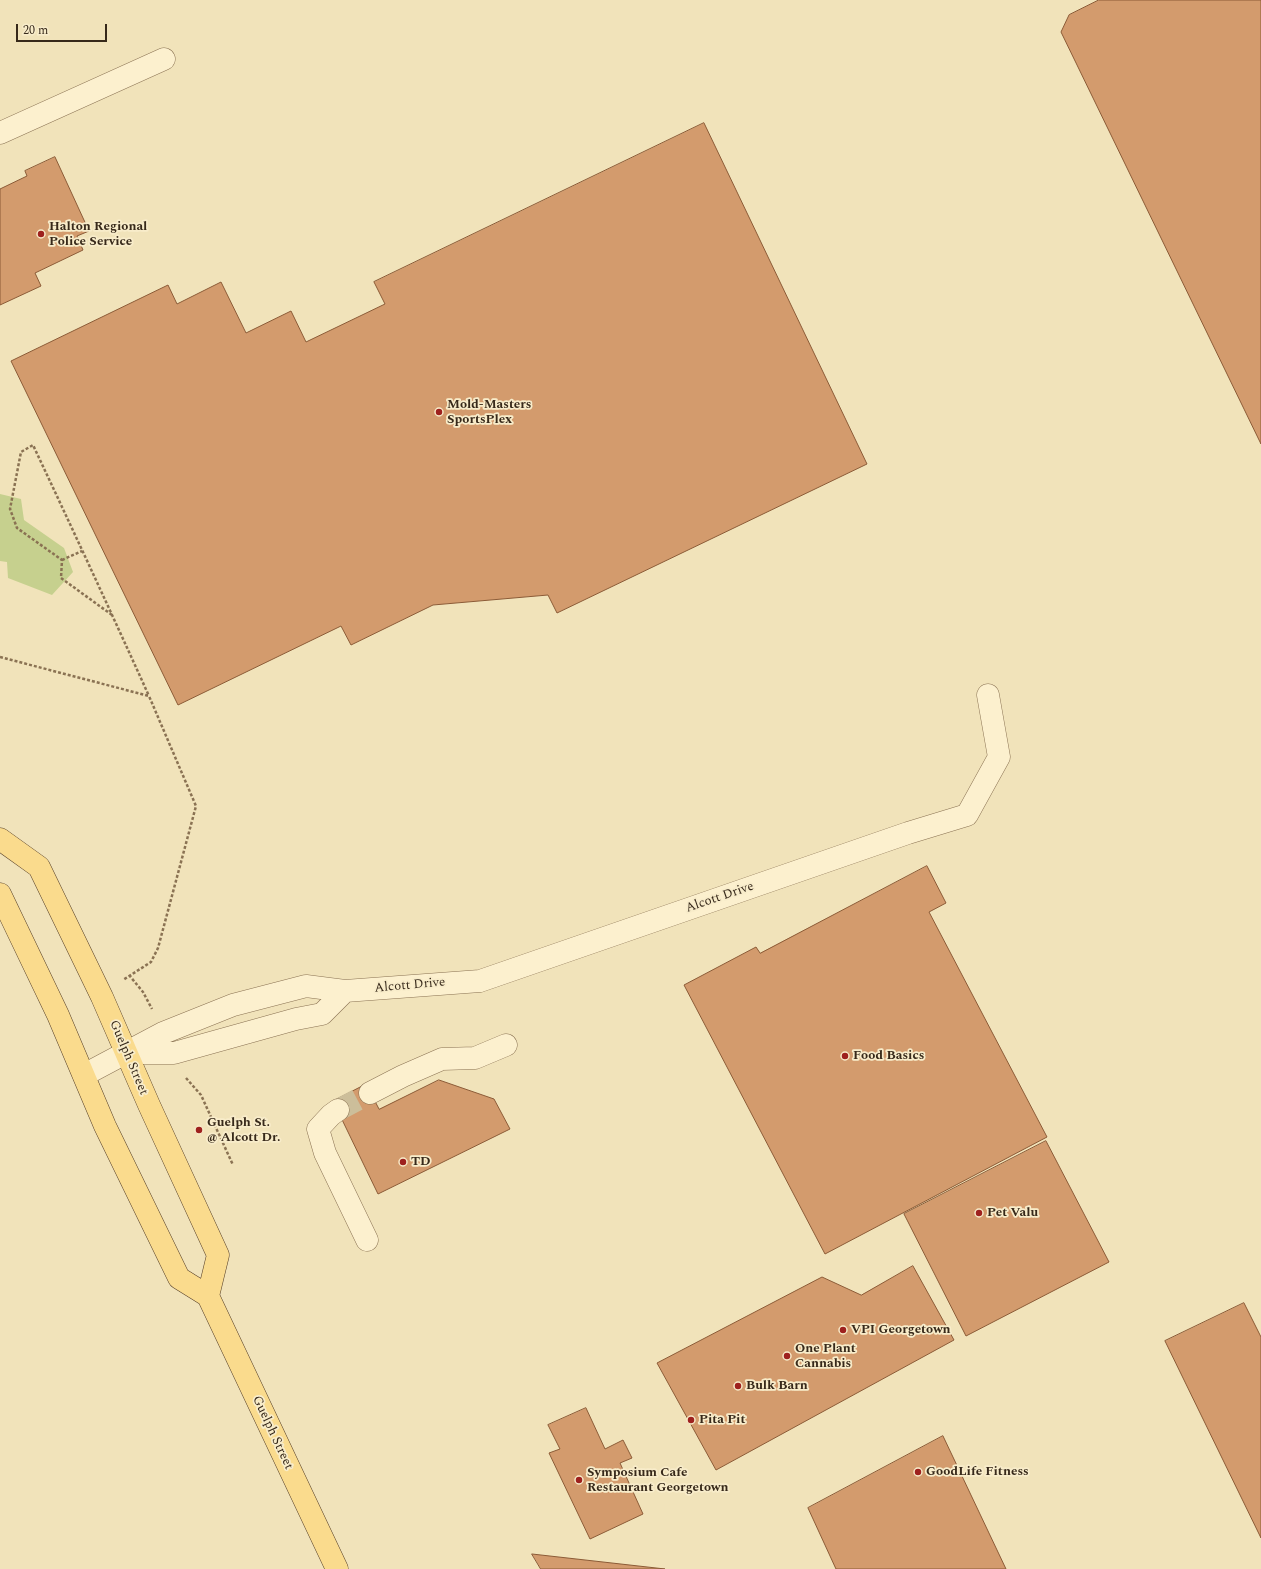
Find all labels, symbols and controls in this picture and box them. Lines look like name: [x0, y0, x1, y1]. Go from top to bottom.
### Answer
scale bar: [18, 16, 109, 42]
text: 20 m: [23, 21, 48, 40]
place label: Halton Regional Police Service: [49, 219, 147, 250]
marker: Halton Regional Police Service: [36, 229, 46, 239]
place label: Mold-Masters SportsPlex: [447, 397, 532, 428]
marker: Mold-Masters SportsPlex: [434, 407, 444, 417]
street label: Alcott Drive: [684, 879, 756, 917]
street label: Alcott Drive: [374, 975, 446, 997]
street label: Guelph Street: [105, 1018, 151, 1098]
place label: Food Basics: [853, 1048, 924, 1064]
marker: Food Basics: [840, 1051, 850, 1061]
place label: Guelph St. @ Alcott Dr.: [207, 1115, 280, 1146]
marker: Guelph St. @ Alcott Dr.: [194, 1125, 204, 1135]
place label: TD: [411, 1154, 431, 1170]
marker: TD: [398, 1157, 408, 1167]
place label: Pet Valu: [987, 1205, 1038, 1221]
marker: Pet Valu: [974, 1208, 984, 1218]
place label: VPI Georgetown: [851, 1322, 951, 1338]
marker: VPI Georgetown: [838, 1325, 848, 1335]
place label: One Plant Cannabis: [795, 1341, 856, 1372]
marker: One Plant Cannabis: [782, 1351, 792, 1361]
place label: Bulk Barn: [746, 1378, 808, 1394]
marker: Bulk Barn: [733, 1381, 743, 1391]
street label: Guelph Street: [248, 1394, 296, 1472]
place label: Pita Pit: [699, 1412, 745, 1428]
marker: Pita Pit: [686, 1415, 696, 1425]
place label: GoodLife Fitness: [926, 1464, 1029, 1480]
place label: Symposium Cafe Restaurant Georgetown: [587, 1465, 729, 1496]
marker: GoodLife Fitness: [913, 1467, 923, 1477]
marker: Symposium Cafe Restaurant Georgetown: [574, 1475, 584, 1485]

